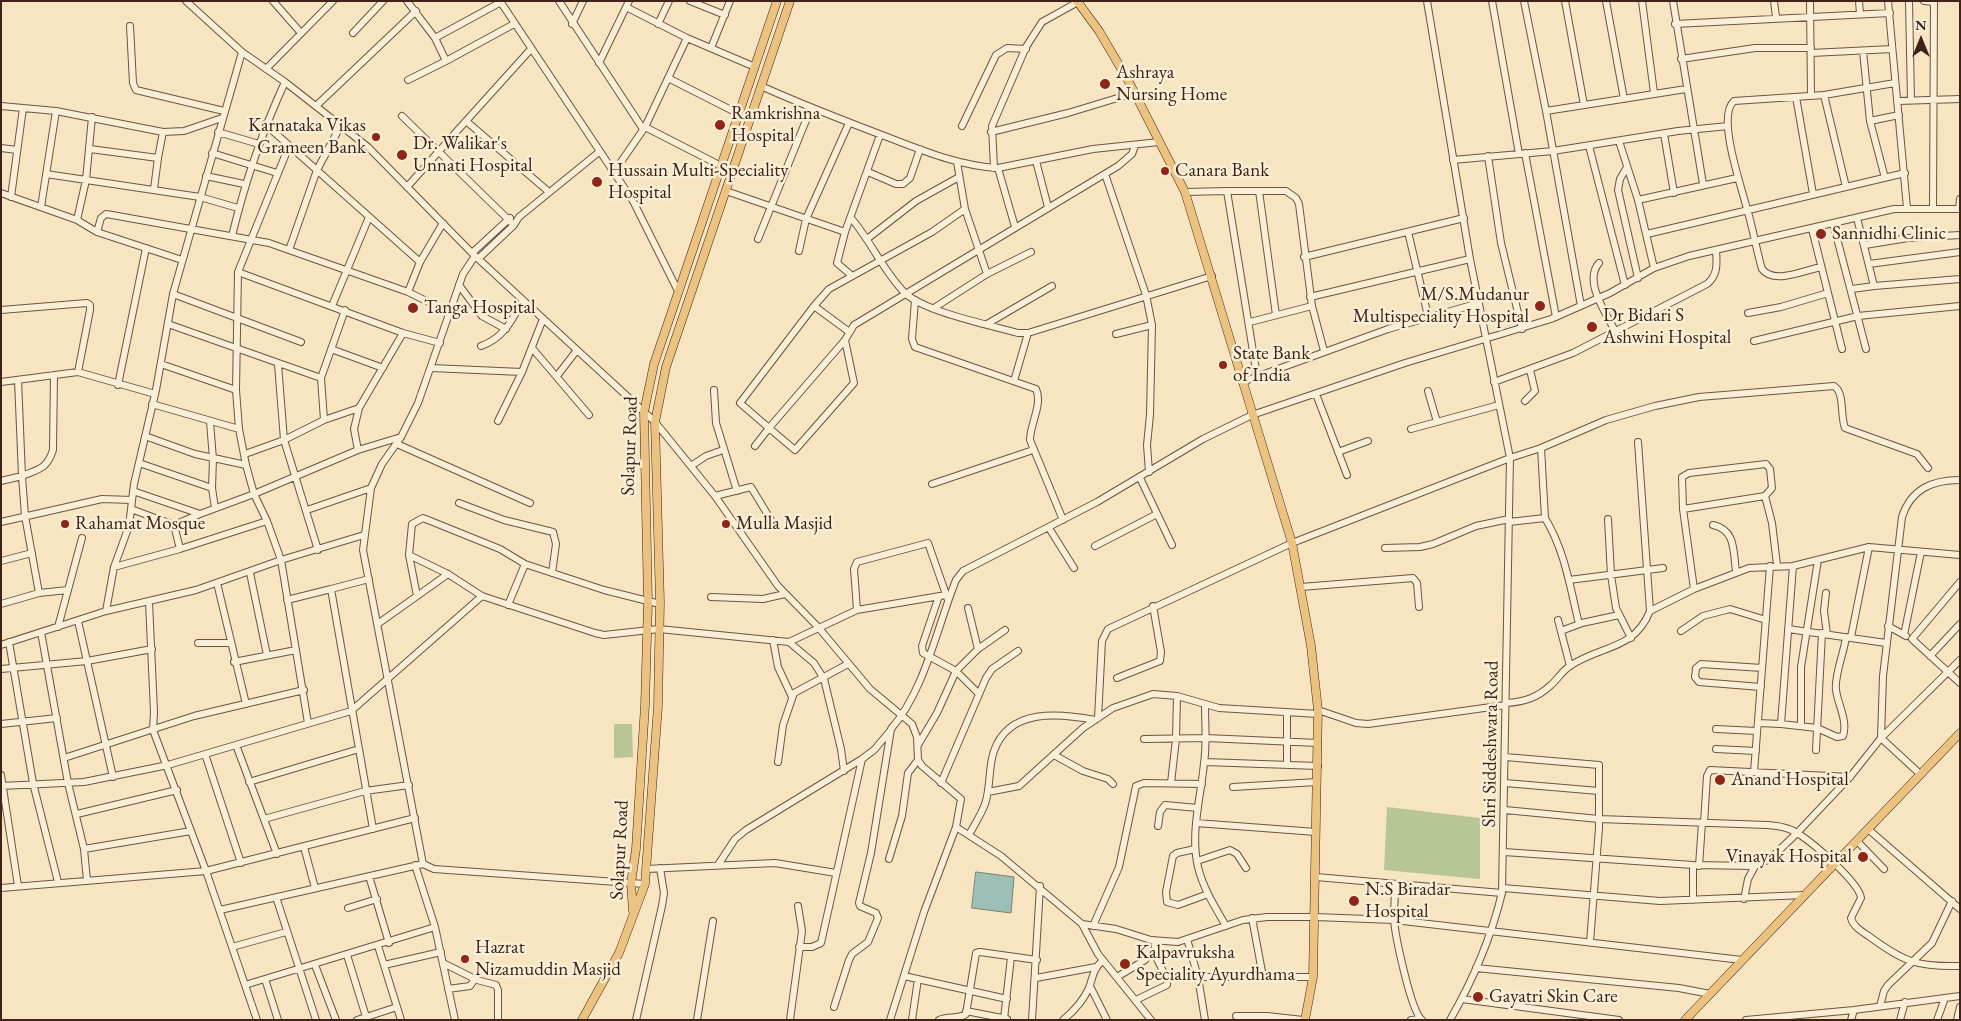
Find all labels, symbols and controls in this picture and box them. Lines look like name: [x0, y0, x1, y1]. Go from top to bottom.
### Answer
north arrow: [1896, 15, 1946, 65]
text: N: [1915, 16, 1927, 34]
place label: Ashraya Nursing Home: [1116, 62, 1227, 106]
marker: Ashraya Nursing Home: [1098, 77, 1112, 91]
place label: Ramkrishna Hospital: [731, 103, 820, 147]
place label: Karnataka Vikas Grameen Bank: [248, 115, 366, 159]
marker: Ramkrishna Hospital: [713, 118, 727, 132]
marker: Karnataka Vikas Grameen Bank: [370, 131, 382, 143]
place label: Dr. Walikar's Unnati Hospital: [413, 133, 533, 177]
marker: Dr. Walikar's Unnati Hospital: [395, 148, 409, 162]
place label: Hussain Multi-Speciality Hospital: [608, 160, 789, 204]
place label: Canara Bank: [1175, 160, 1269, 182]
marker: Canara Bank: [1159, 165, 1171, 177]
marker: Hussain Multi-Speciality Hospital: [590, 175, 604, 189]
place label: Sannidhi Clinic: [1832, 223, 1946, 245]
marker: Sannidhi Clinic: [1814, 227, 1828, 241]
place label: M/S.Mudanur Multispeciality Hospital: [1353, 284, 1529, 328]
place label: Tanga Hospital: [424, 297, 536, 319]
marker: M/S.Mudanur Multispeciality Hospital: [1533, 299, 1547, 313]
marker: Tanga Hospital: [406, 301, 420, 315]
place label: Dr Bidari S Ashwini Hospital: [1603, 305, 1731, 349]
marker: Dr Bidari S Ashwini Hospital: [1585, 320, 1599, 334]
place label: State Bank of India: [1233, 343, 1310, 387]
marker: State Bank of India: [1217, 359, 1229, 371]
street label: Solapur Road: [617, 396, 643, 496]
place label: Rahamat Mosque: [75, 513, 205, 535]
place label: Mulla Masjid: [736, 513, 833, 535]
marker: Rahamat Mosque: [59, 518, 71, 530]
marker: Mulla Masjid: [720, 518, 732, 530]
street label: Shri Siddeshwara Road: [1478, 660, 1504, 828]
place label: Anand Hospital: [1731, 769, 1849, 791]
marker: Anand Hospital: [1713, 773, 1727, 787]
street label: Solapur Road: [606, 800, 634, 900]
place label: Vinayak Hospital: [1726, 846, 1852, 868]
marker: Vinayak Hospital: [1856, 850, 1870, 864]
place label: N.S Biradar Hospital: [1365, 879, 1450, 923]
marker: N.S Biradar Hospital: [1347, 894, 1361, 908]
place label: Hazrat Nizamuddin Masjid: [475, 937, 621, 981]
place label: Kalpavruksha Speciality Ayurdhama: [1136, 942, 1295, 986]
marker: Hazrat Nizamuddin Masjid: [459, 953, 471, 965]
marker: Kalpavruksha Speciality Ayurdhama: [1118, 957, 1132, 971]
place label: Gayatri Skin Care: [1489, 986, 1618, 1008]
marker: Gayatri Skin Care: [1471, 990, 1485, 1004]

